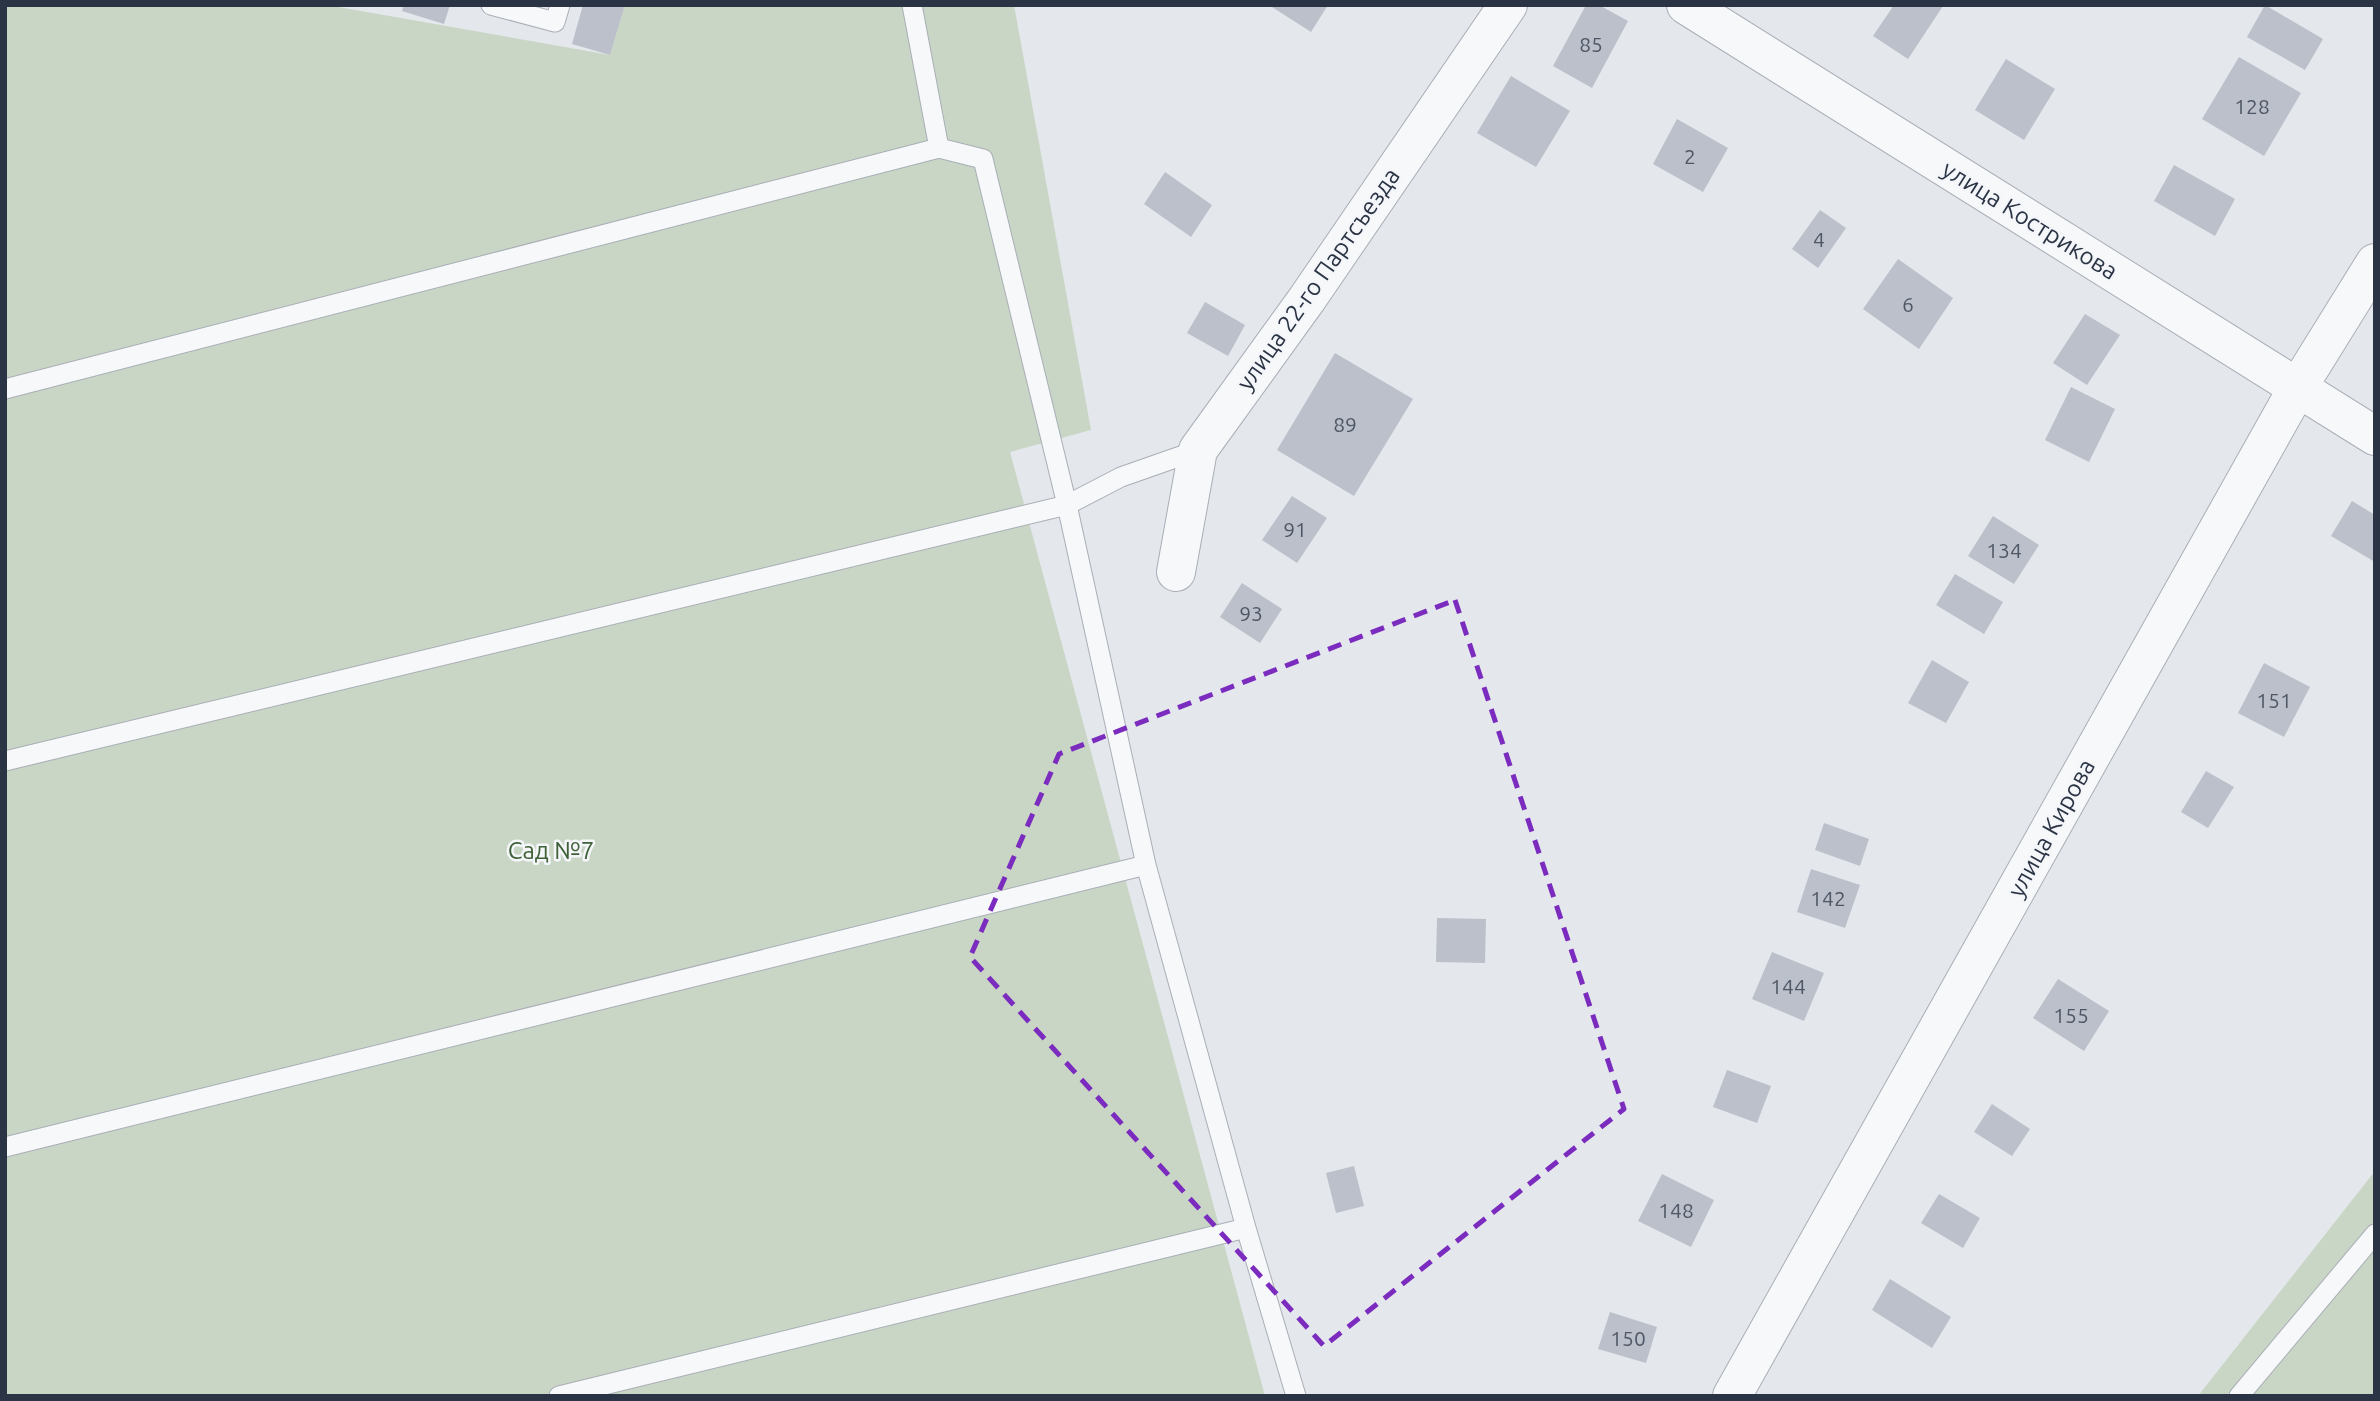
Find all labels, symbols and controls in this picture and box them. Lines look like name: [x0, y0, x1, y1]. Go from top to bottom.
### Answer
house number: 85: [1579, 32, 1603, 56]
house number: 128: [2234, 94, 2270, 118]
house number: 2: [1684, 144, 1696, 168]
street label: улица Кострикова: [1937, 155, 2123, 285]
street label: улица 22-го Партсъезда: [1231, 163, 1405, 395]
house number: 4: [1813, 227, 1825, 251]
house number: 6: [1902, 292, 1914, 316]
house number: 89: [1333, 412, 1357, 436]
house number: 91: [1283, 517, 1307, 541]
house number: 134: [1986, 538, 2022, 562]
house number: 93: [1239, 601, 1263, 625]
house number: 151: [2256, 688, 2292, 712]
street label: улица Кирова: [2002, 754, 2100, 902]
park label: Сад №7: [508, 837, 594, 864]
house number: 142: [1810, 886, 1846, 910]
house number: 144: [1770, 974, 1806, 998]
house number: 155: [2053, 1003, 2089, 1027]
house number: 148: [1658, 1198, 1694, 1222]
house number: 150: [1610, 1326, 1646, 1350]

